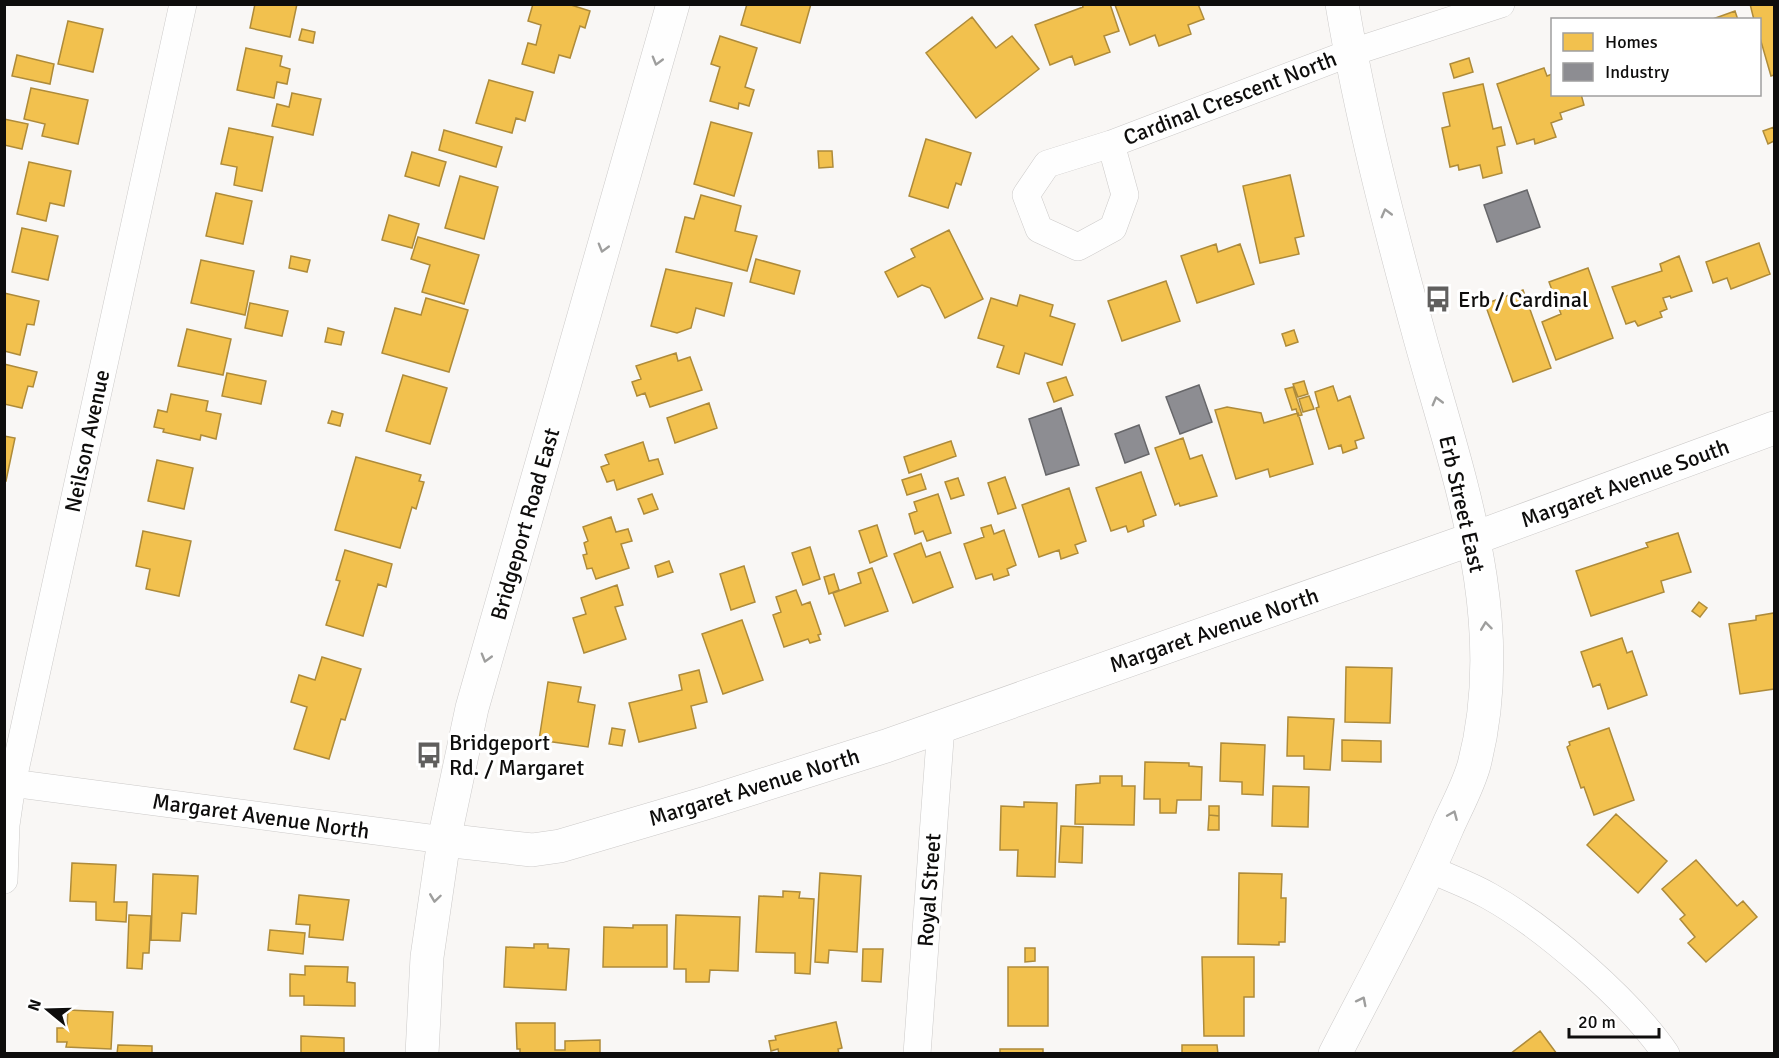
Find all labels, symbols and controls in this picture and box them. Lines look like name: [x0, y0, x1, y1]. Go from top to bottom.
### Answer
legend: [1551, 18, 1761, 96]
text: Homes: [1605, 31, 1658, 53]
street label: Cardinal Crescent North: [1120, 45, 1340, 151]
one-way arrow: [652, 55, 664, 66]
text: Industry: [1605, 61, 1670, 83]
one-way arrow: [1381, 208, 1393, 219]
one-way arrow: [598, 242, 610, 253]
bus stop icon: Erb / Cardinal: [1423, 284, 1453, 314]
place label: Erb / Cardinal: [1458, 286, 1588, 313]
street label: Neilson Avenue: [59, 367, 115, 515]
one-way arrow: [1432, 396, 1444, 407]
street label: Bridgeport Road East: [485, 425, 565, 623]
street label: Erb Street East: [1433, 433, 1491, 575]
street label: Margaret Avenue South: [1517, 433, 1733, 533]
street label: Margaret Avenue North: [1106, 582, 1322, 678]
one-way arrow: [1481, 621, 1493, 630]
one-way arrow: [481, 653, 494, 663]
place label: Bridgeport Rd. / Margaret: [449, 729, 585, 781]
bus stop icon: Bridgeport Rd. / Margaret: [414, 740, 444, 770]
street label: Margaret Avenue North: [645, 742, 863, 832]
street label: Margaret Avenue North: [151, 787, 371, 845]
one-way arrow: [1446, 811, 1458, 822]
street label: Royal Street: [912, 832, 946, 948]
one-way arrow: [430, 894, 442, 903]
north arrow: [18, 980, 78, 1040]
text: N: [23, 997, 46, 1014]
one-way arrow: [1355, 997, 1366, 1008]
scale bar: [1569, 1001, 1659, 1039]
text: 20 m: [1578, 1011, 1616, 1033]

